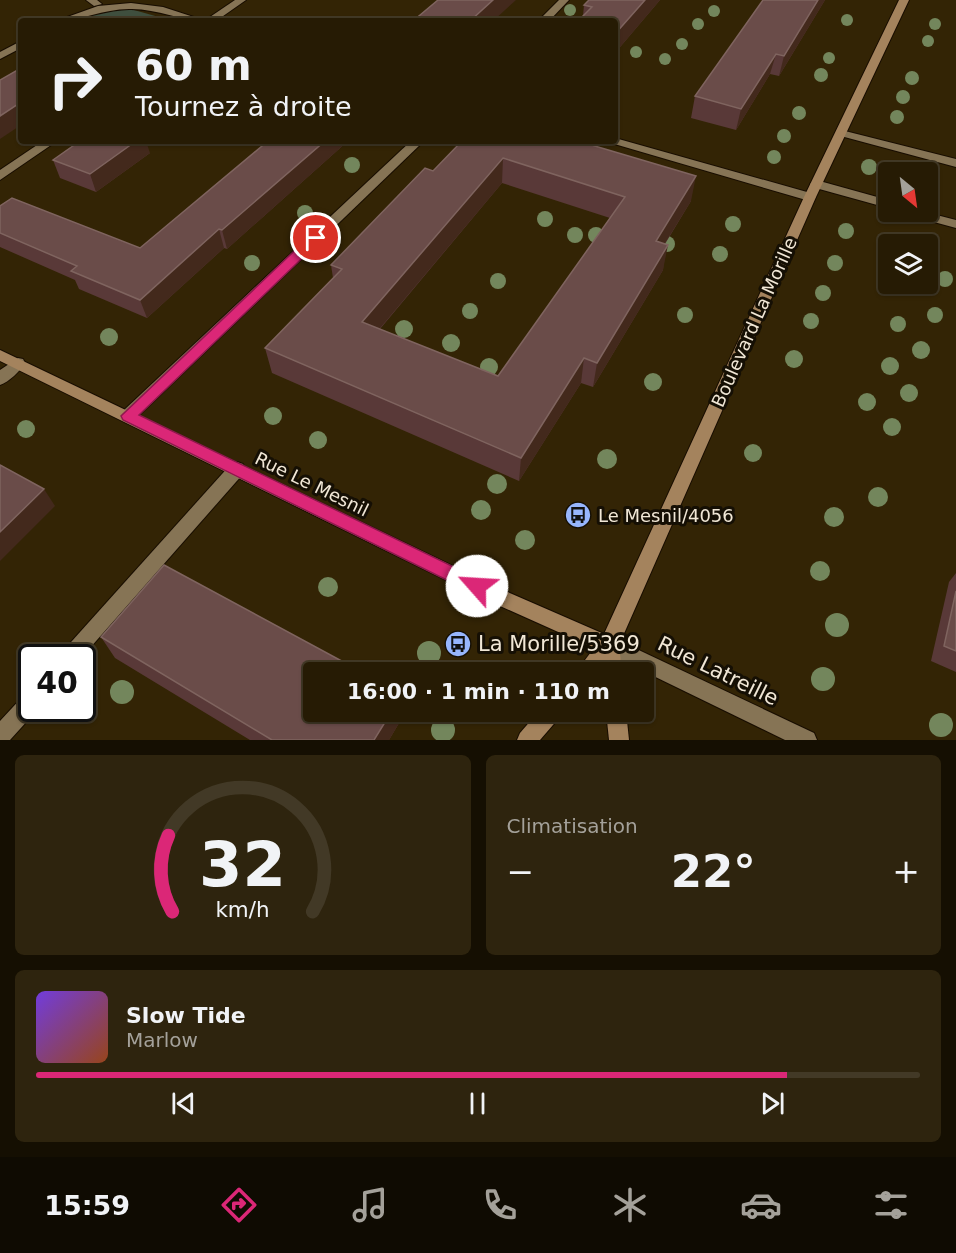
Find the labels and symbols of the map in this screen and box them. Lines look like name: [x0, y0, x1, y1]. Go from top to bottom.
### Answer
north arrow: [878, 162, 938, 222]
pin: [290, 212, 341, 263]
street label: Boulevard La Morille: [707, 234, 801, 410]
street label: Rue Le Mesnil: [252, 447, 372, 521]
bus stop icon: Le Mesnil/4056: [563, 500, 593, 530]
place label: Le Mesnil/4056: [598, 505, 734, 526]
position arrow: [445, 554, 509, 618]
bus stop icon: La Morille/5369: [443, 629, 473, 659]
place label: La Morille/5369: [478, 632, 640, 656]
street label: Rue Latreille: [654, 632, 782, 710]
speed limit sign: 40: [18, 644, 96, 722]

